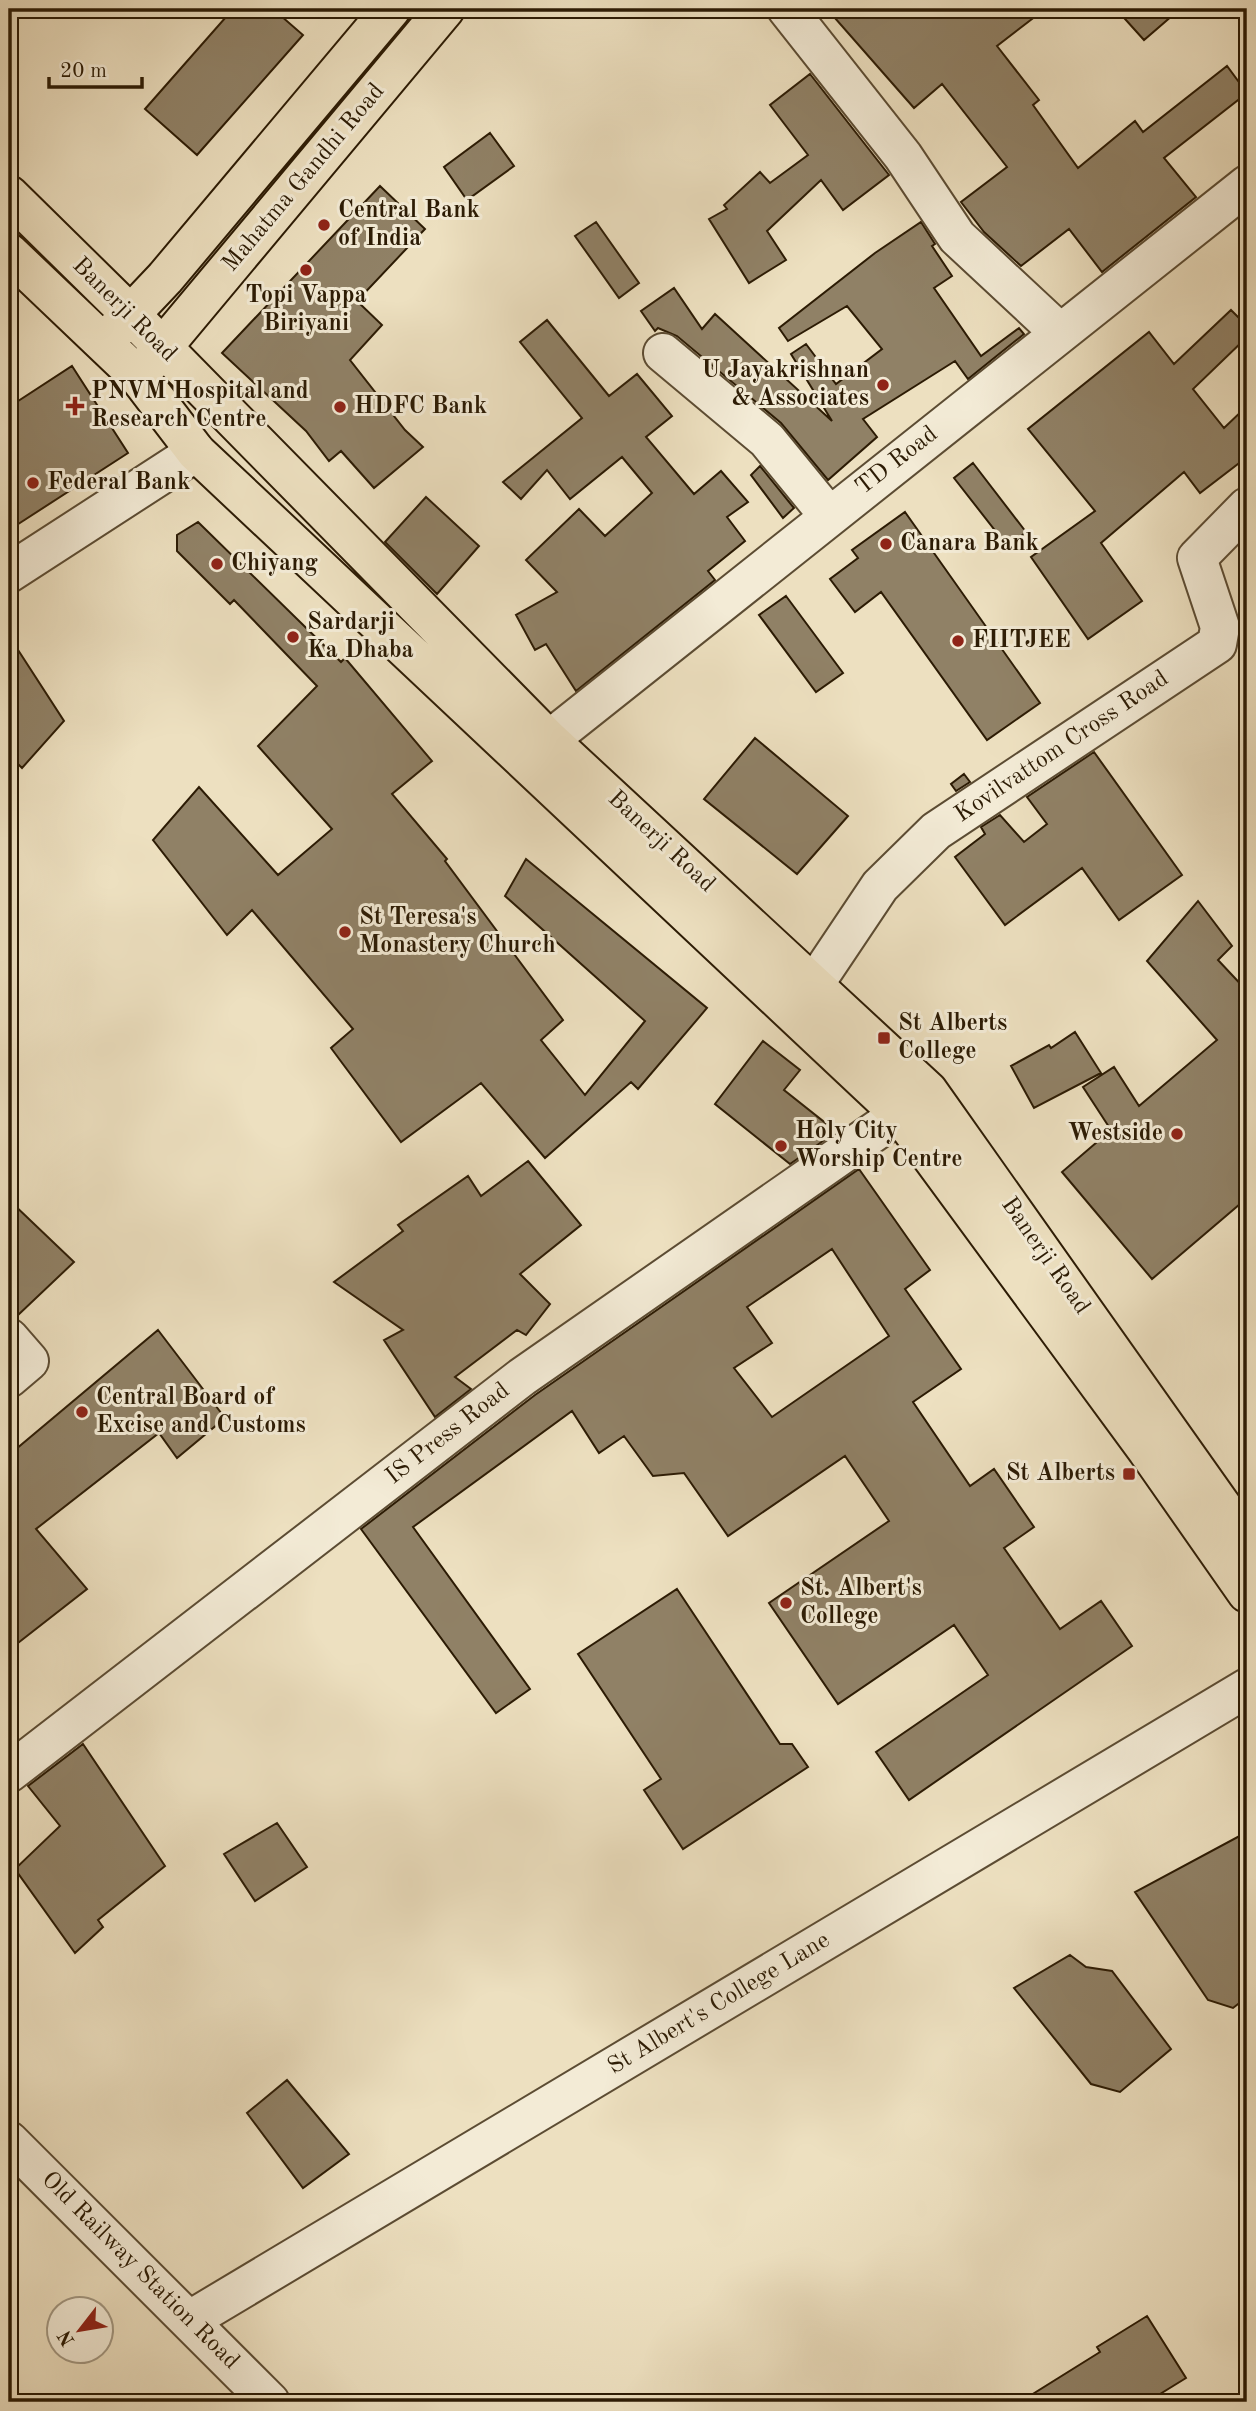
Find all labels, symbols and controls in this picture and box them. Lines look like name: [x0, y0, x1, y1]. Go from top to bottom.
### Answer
scale bar: [49, 46, 142, 90]
text: 20 m: [60, 61, 107, 82]
street label: Mahatma Gandhi Road: [219, 79, 389, 277]
place label: Central Bank of India: [338, 199, 480, 251]
marker: Central Bank of India: [316, 217, 332, 233]
street label: Banerji Road: [67, 253, 181, 367]
marker: Topi Vappa Biriyani: [298, 262, 314, 278]
place label: Topi Vappa Biriyani: [245, 284, 367, 336]
place label: U Jayakrishnan & Associates: [701, 359, 869, 411]
marker: U Jayakrishnan & Associates: [875, 377, 891, 393]
place label: PNVM Hospital and Research Centre: [91, 380, 309, 432]
place label: HDFC Bank: [354, 395, 487, 419]
marker: PNVM Hospital and Research Centre: [65, 396, 85, 416]
marker: HDFC Bank: [332, 399, 348, 415]
street label: TD Road: [852, 422, 942, 500]
place label: Federal Bank: [47, 471, 190, 495]
marker: Federal Bank: [25, 475, 41, 491]
place label: Canara Bank: [900, 532, 1039, 556]
marker: Canara Bank: [878, 536, 894, 552]
place label: Chiyang: [231, 552, 319, 576]
marker: Chiyang: [209, 556, 225, 572]
place label: Sardarji Ka Dhaba: [307, 611, 414, 663]
marker: Sardarji Ka Dhaba: [285, 629, 301, 645]
place label: FIITJEE: [972, 629, 1071, 653]
marker: FIITJEE: [950, 633, 966, 649]
street label: Kovilvattom Cross Road: [951, 667, 1173, 827]
street label: Banerji Road: [603, 787, 719, 897]
place label: St Teresa's Monastery Church: [359, 906, 556, 958]
marker: St Teresa's Monastery Church: [337, 924, 353, 940]
place label: St Alberts College: [898, 1012, 1007, 1064]
marker: St Alberts College: [876, 1030, 892, 1046]
place label: Holy City Worship Centre: [795, 1120, 963, 1172]
place label: Westside: [1067, 1122, 1163, 1146]
marker: Westside: [1169, 1126, 1185, 1142]
marker: Holy City Worship Centre: [773, 1138, 789, 1154]
street label: Banerji Road: [996, 1193, 1094, 1319]
street label: IS Press Road: [382, 1379, 514, 1489]
place label: Central Board of Excise and Customs: [96, 1386, 306, 1438]
marker: Central Board of Excise and Customs: [74, 1404, 90, 1420]
place label: St Alberts: [1006, 1462, 1115, 1486]
marker: St Alberts: [1121, 1466, 1137, 1482]
place label: St. Albert's College: [800, 1577, 922, 1629]
marker: St. Albert's College: [778, 1595, 794, 1611]
street label: St Albert's College Lane: [604, 1928, 834, 2080]
street label: Old Railway Station Road: [37, 2168, 243, 2374]
north arrow: [46, 2296, 116, 2366]
text: N: [55, 2326, 79, 2349]

